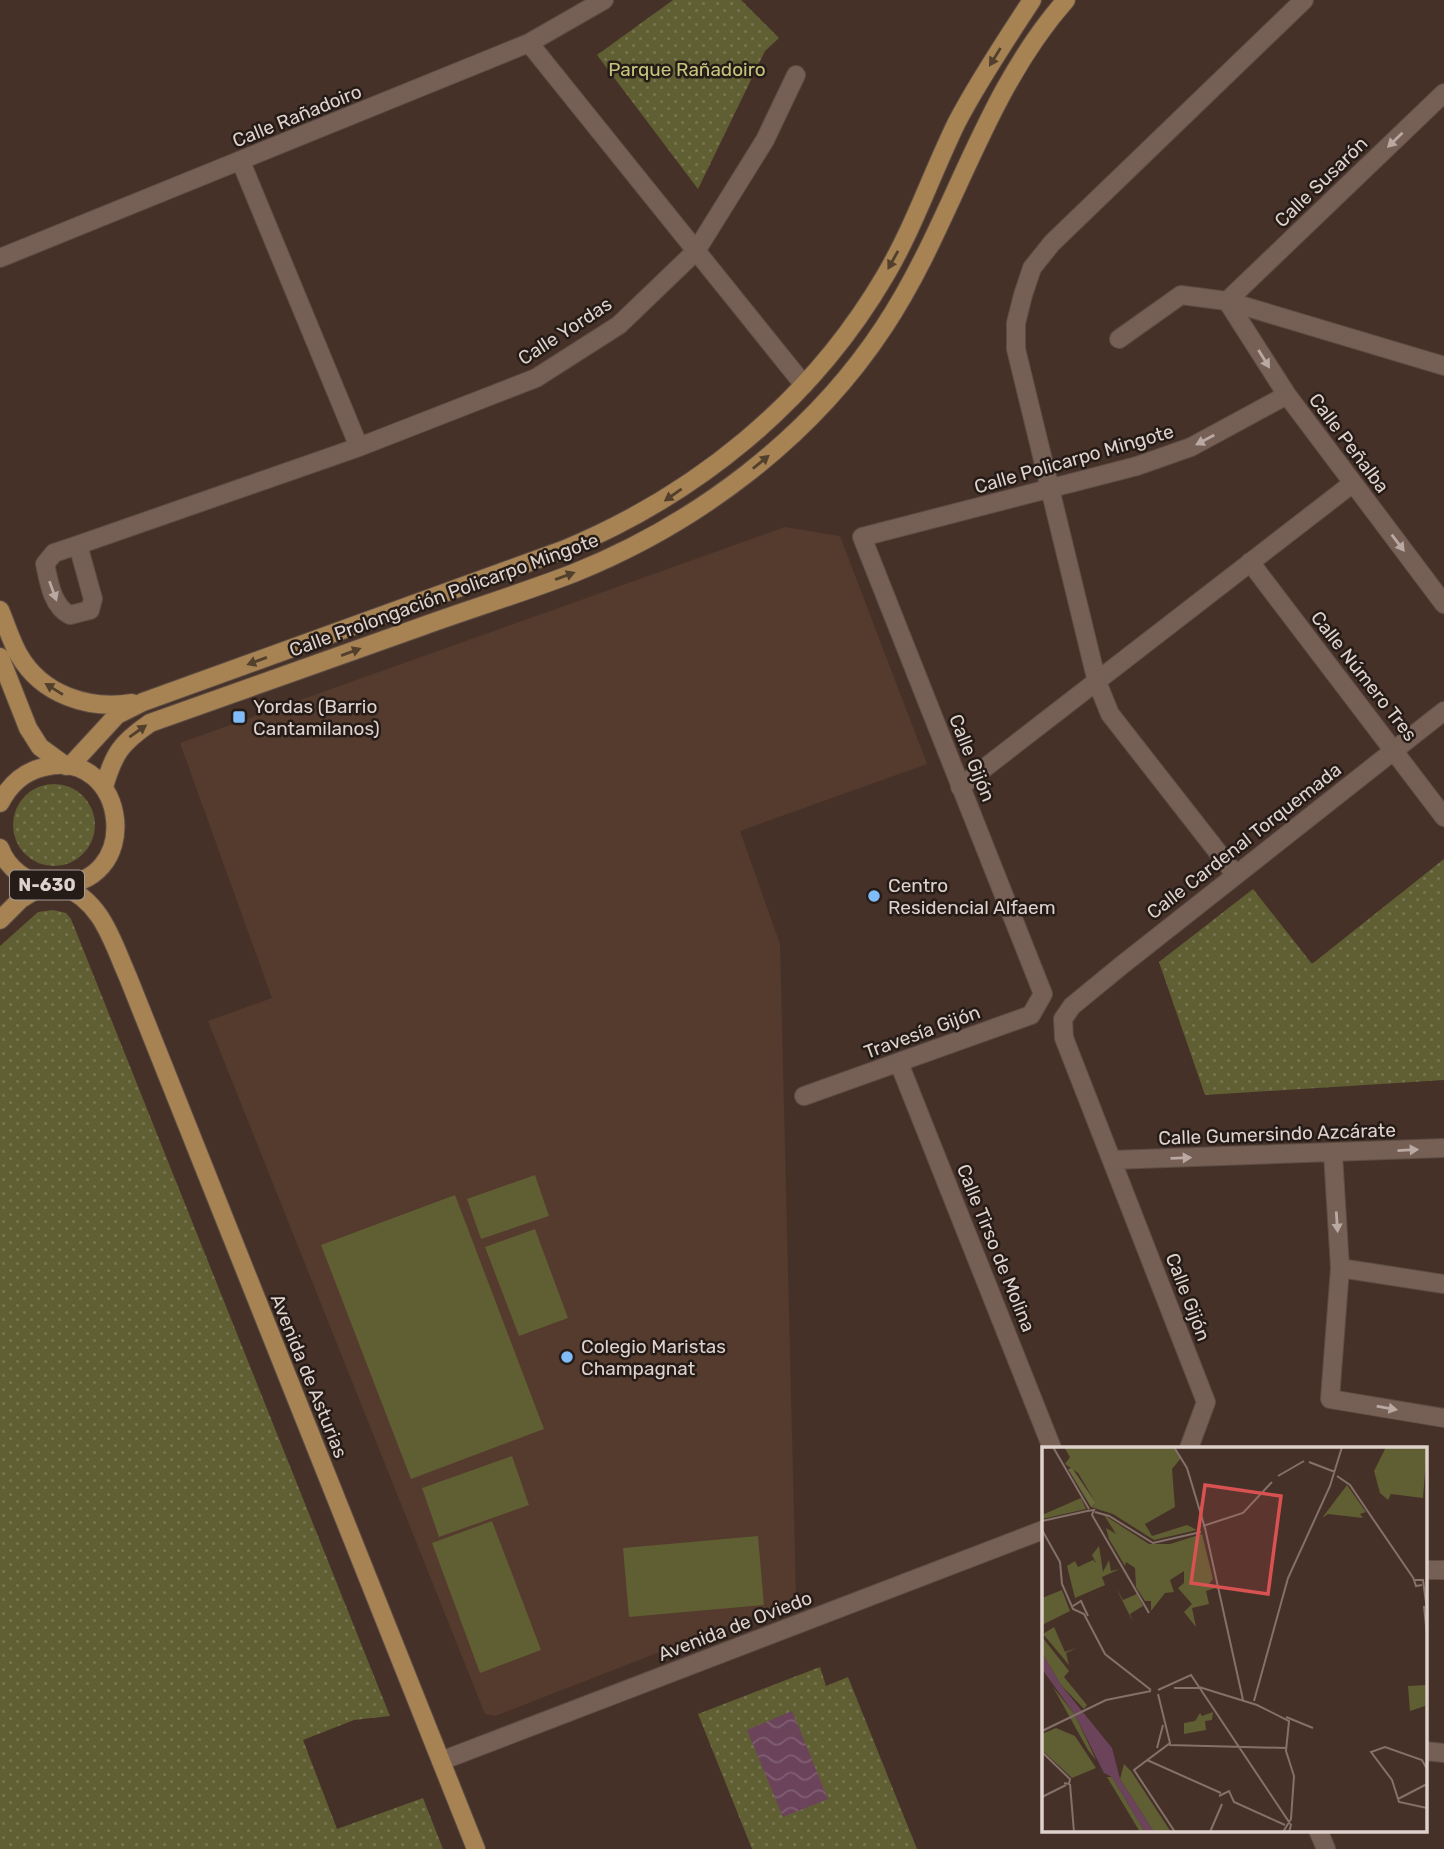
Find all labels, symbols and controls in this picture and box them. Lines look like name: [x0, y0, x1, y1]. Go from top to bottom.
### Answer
one-way arrow: [988, 47, 1001, 67]
park label: Parque Rañadoiro: [608, 58, 766, 81]
street label: Calle Rañadoiro: [229, 80, 365, 152]
street label: Calle Susarón: [1270, 132, 1372, 232]
one-way arrow: [1387, 132, 1404, 148]
one-way arrow: [888, 251, 900, 271]
street label: Calle Yordas: [514, 292, 616, 370]
one-way arrow: [1257, 349, 1270, 368]
street label: Calle Peñalba: [1304, 389, 1394, 497]
street label: Calle Policarpo Mingote: [972, 420, 1176, 498]
one-way arrow: [1195, 434, 1215, 445]
one-way arrow: [752, 455, 770, 470]
one-way arrow: [664, 488, 682, 502]
street label: Calle Prolongación Policarpo Mingote: [286, 528, 602, 662]
one-way arrow: [1390, 533, 1405, 551]
one-way arrow: [555, 570, 576, 581]
one-way arrow: [47, 580, 58, 601]
street label: Calle Número Tres: [1306, 606, 1422, 746]
one-way arrow: [340, 646, 361, 657]
one-way arrow: [247, 655, 268, 666]
one-way arrow: [44, 682, 64, 695]
place label: Yordas (Barrio Cantamilanos): [253, 695, 380, 740]
marker: Yordas (Barrio Cantamilanos): [231, 709, 247, 725]
street label: Calle Gijón: [944, 711, 1000, 805]
one-way arrow: [129, 724, 147, 738]
street label: Calle Cardenal Torquemada: [1142, 758, 1346, 924]
road number: N-630: [10, 870, 84, 900]
place label: Centro Residencial Alfaem: [888, 874, 1056, 919]
marker: Centro Residencial Alfaem: [866, 888, 882, 904]
street label: Travesía Gijón: [861, 1000, 983, 1064]
street label: Calle Gumersindo Azcárate: [1158, 1118, 1396, 1150]
one-way arrow: [1397, 1144, 1419, 1155]
one-way arrow: [1170, 1153, 1192, 1164]
street label: Calle Tirso de Molina: [952, 1161, 1040, 1335]
one-way arrow: [1332, 1211, 1343, 1233]
street label: Calle Gijón: [1161, 1250, 1215, 1344]
street label: Avenida de Asturias: [266, 1291, 352, 1461]
place label: Colegio Maristas Champagnat: [581, 1335, 726, 1380]
marker: Colegio Maristas Champagnat: [559, 1349, 575, 1365]
one-way arrow: [1376, 1403, 1398, 1414]
inset map: [1042, 1447, 1426, 1832]
street label: Avenida de Oviedo: [655, 1586, 815, 1666]

